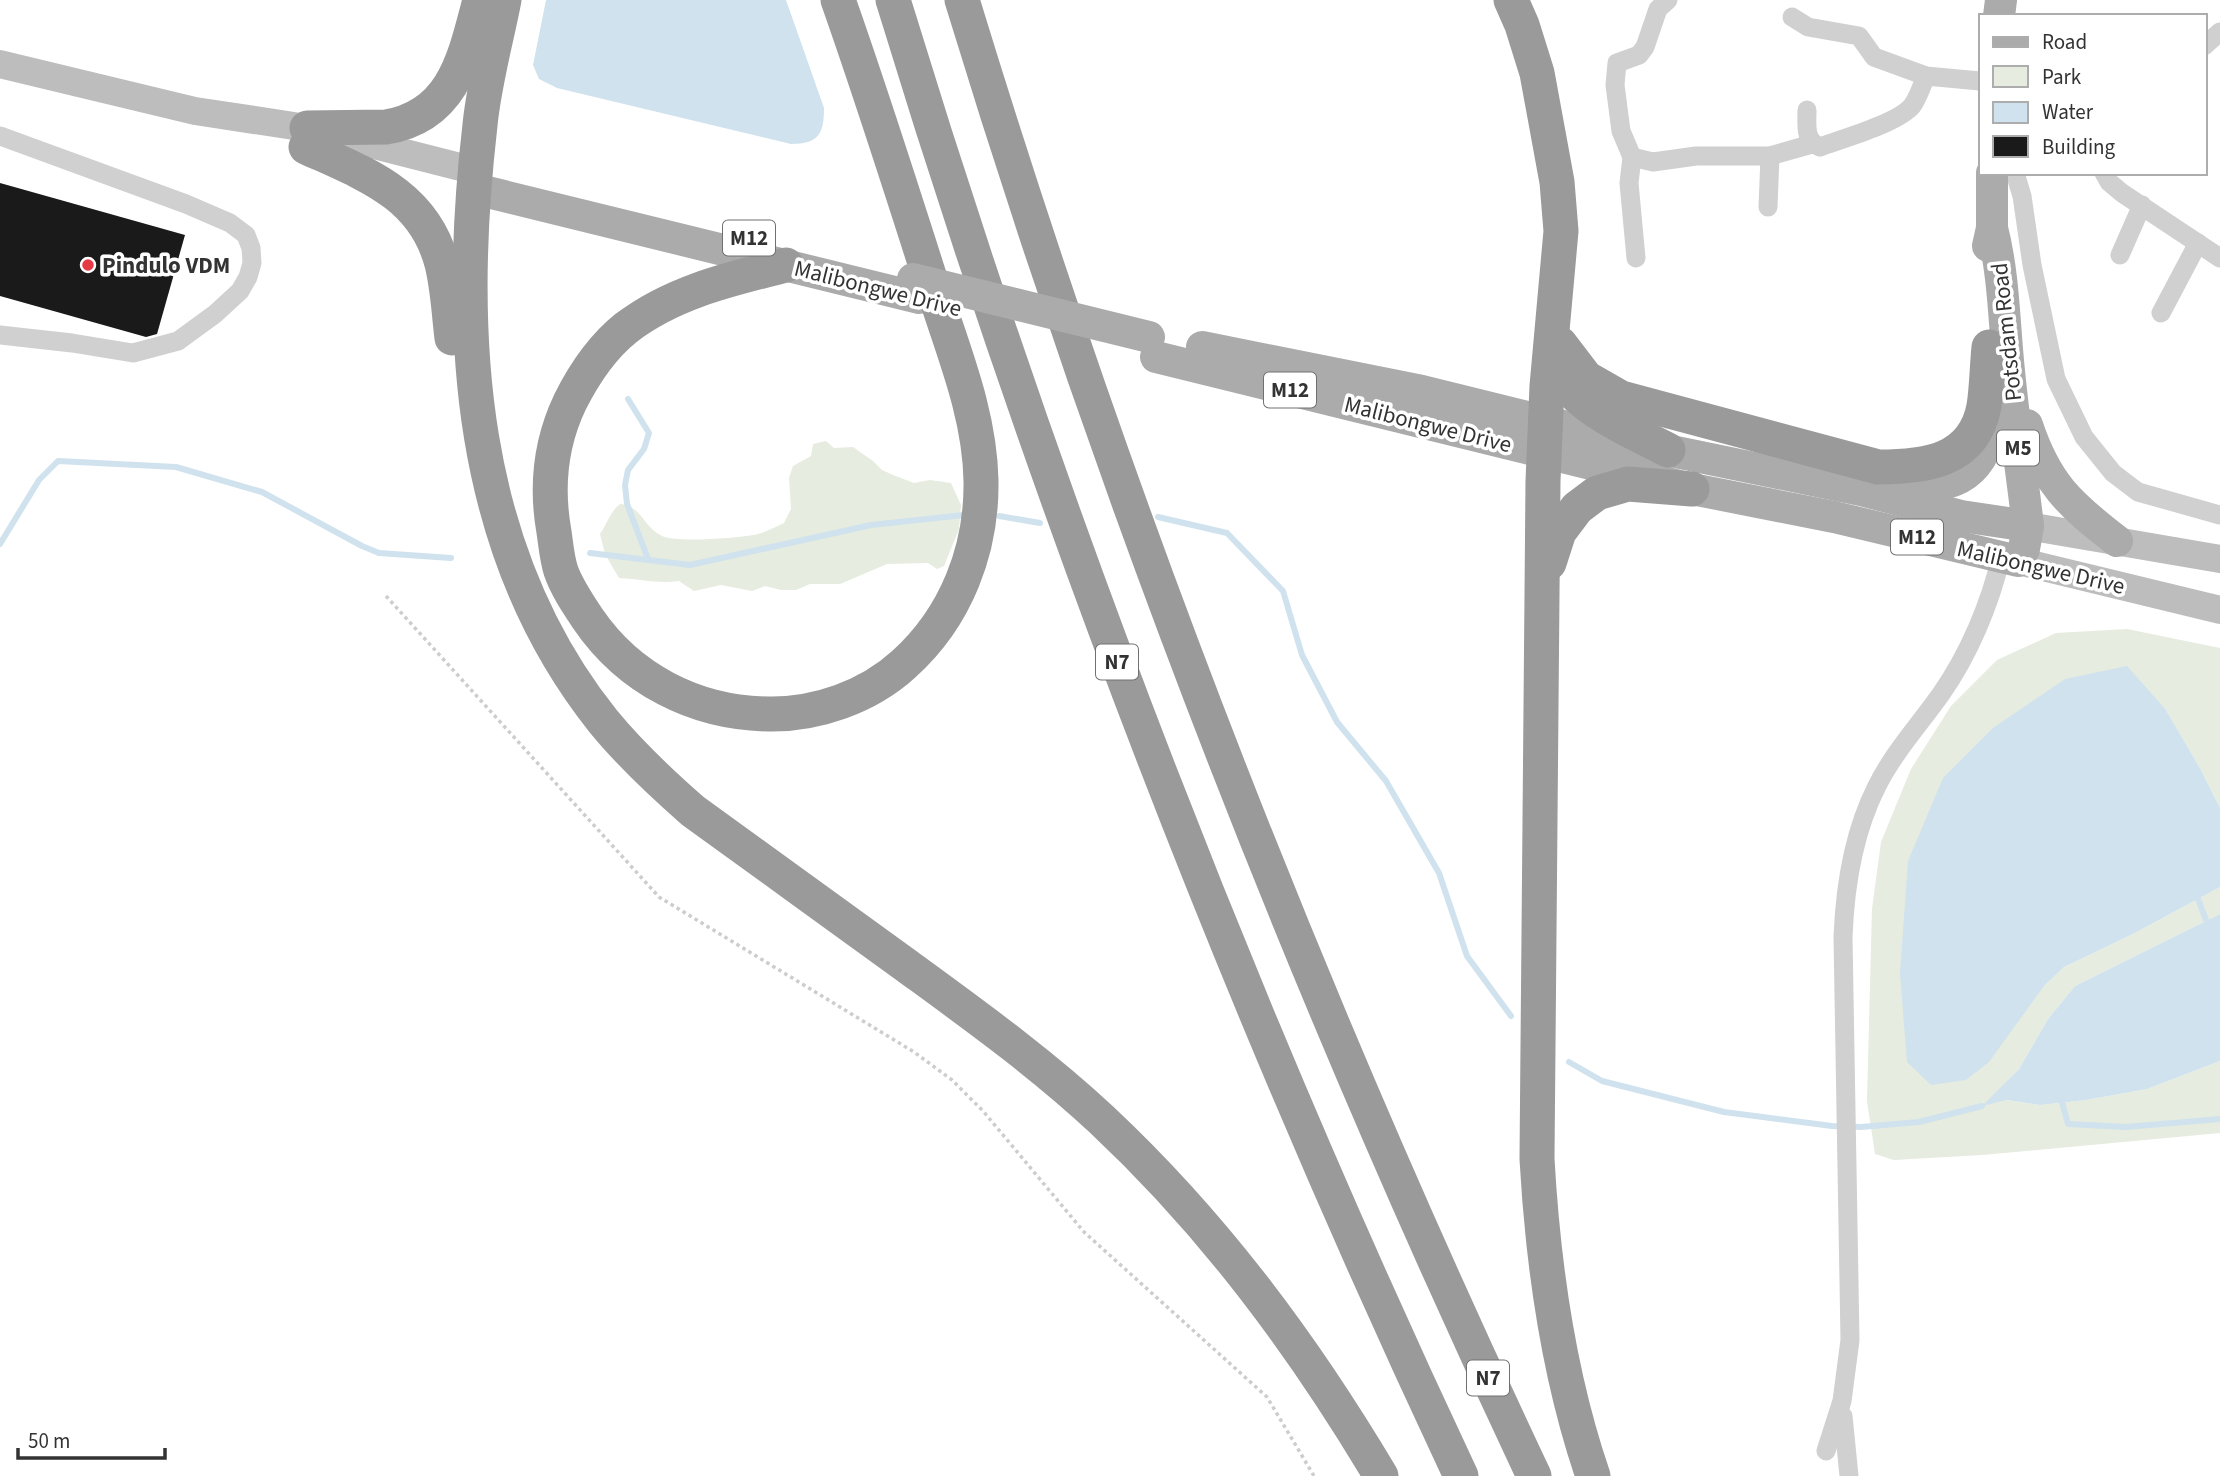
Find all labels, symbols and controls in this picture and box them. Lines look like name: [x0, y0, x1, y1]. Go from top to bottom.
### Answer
legend: [1979, 14, 2206, 175]
text: Road: [2042, 27, 2087, 57]
text: Park: [2042, 62, 2082, 92]
text: Water: [2042, 97, 2094, 127]
text: Building: [2042, 132, 2116, 162]
road number: M12: [723, 220, 775, 256]
place label: Pindulo VDM: [102, 249, 230, 282]
street label: Malibongwe Drive: [791, 252, 965, 325]
marker: Pindulo VDM: [80, 257, 96, 273]
street label: Potsdam Road: [1983, 261, 2030, 403]
road number: M12: [1264, 372, 1316, 408]
street label: Malibongwe Drive: [1341, 388, 1515, 461]
road number: M5: [1997, 430, 2039, 466]
road number: M12: [1891, 520, 1943, 554]
street label: Malibongwe Drive: [1954, 532, 2128, 603]
road number: N7: [1096, 644, 1138, 680]
road number: N7: [1467, 1360, 1509, 1396]
scale bar: [18, 1416, 164, 1460]
text: 50 m: [28, 1426, 70, 1456]

